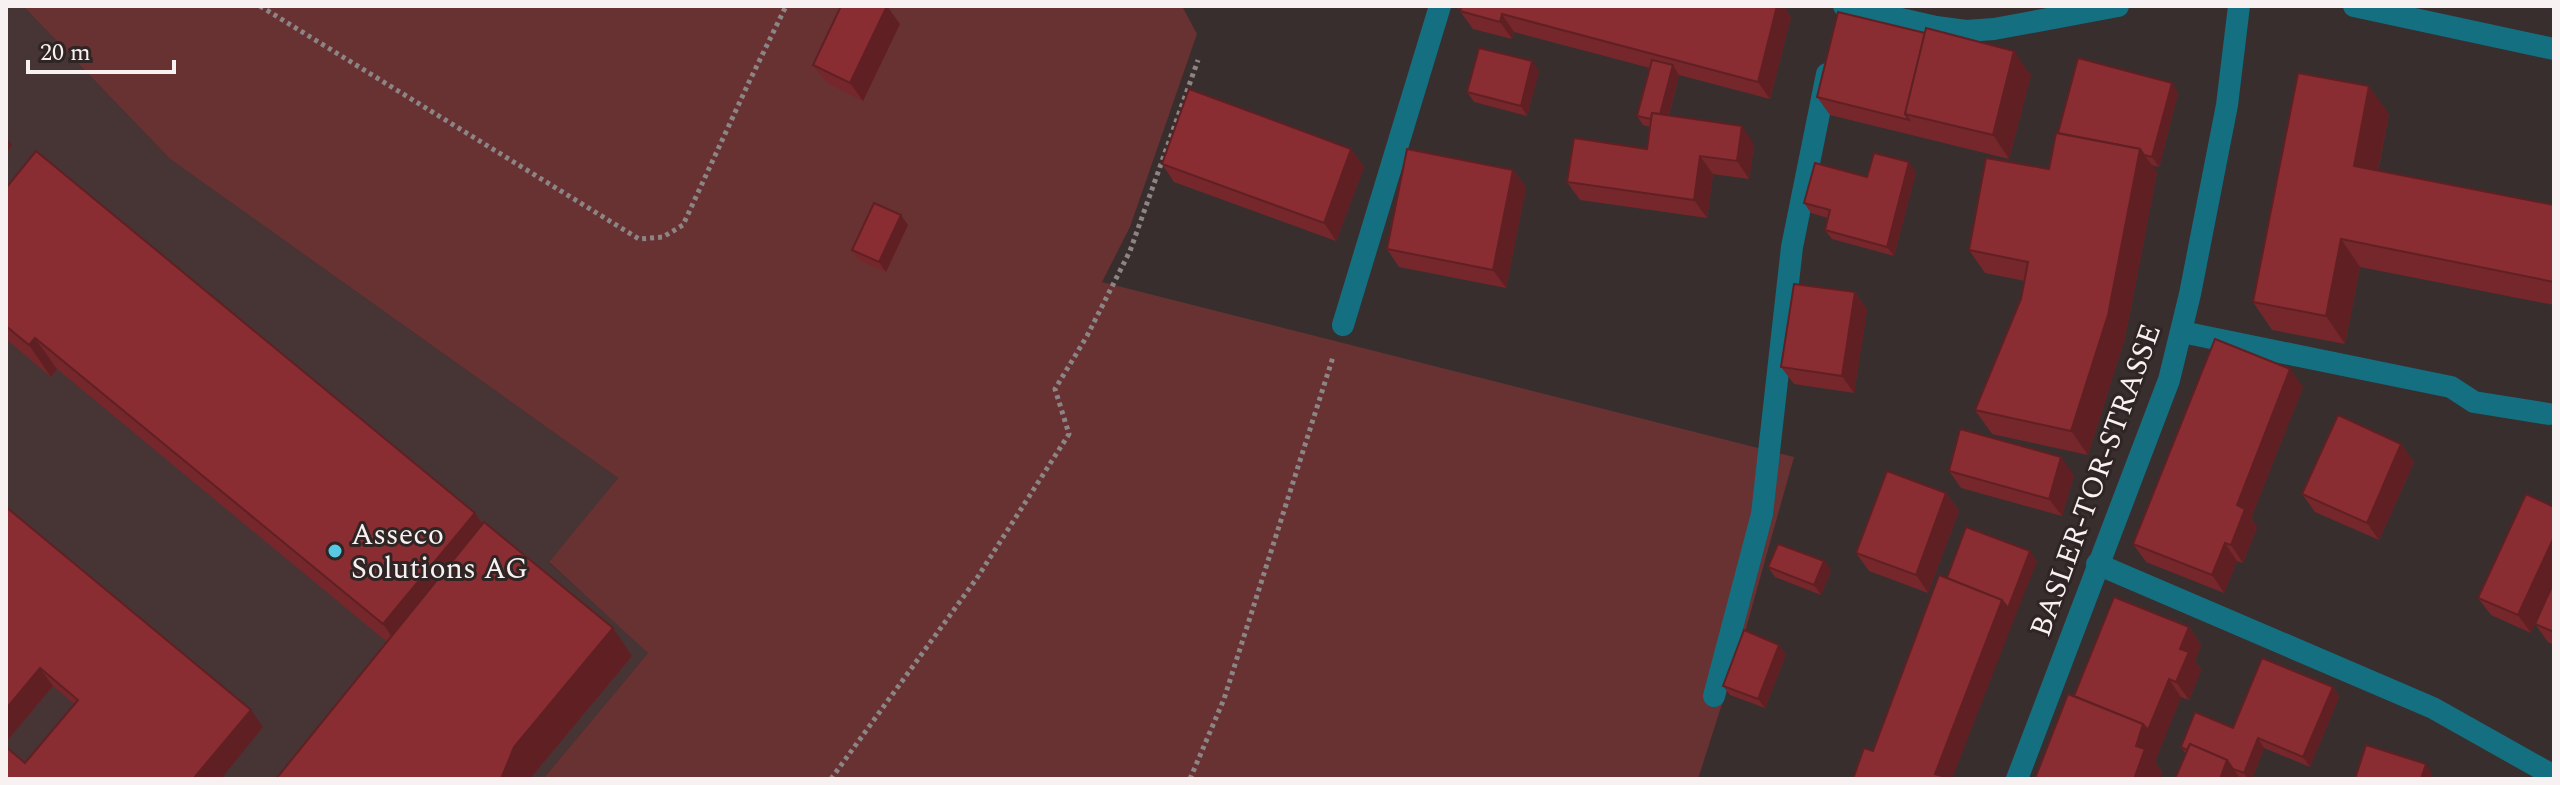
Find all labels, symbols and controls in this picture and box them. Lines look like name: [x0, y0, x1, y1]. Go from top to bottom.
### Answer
scale bar: [28, 24, 174, 74]
text: 20 m: [40, 35, 91, 71]
street label: BASLER-TOR-STRASSE: [2018, 317, 2174, 643]
place label: Asseco Solutions AG: [351, 512, 528, 592]
marker: Asseco Solutions AG: [326, 542, 344, 560]

